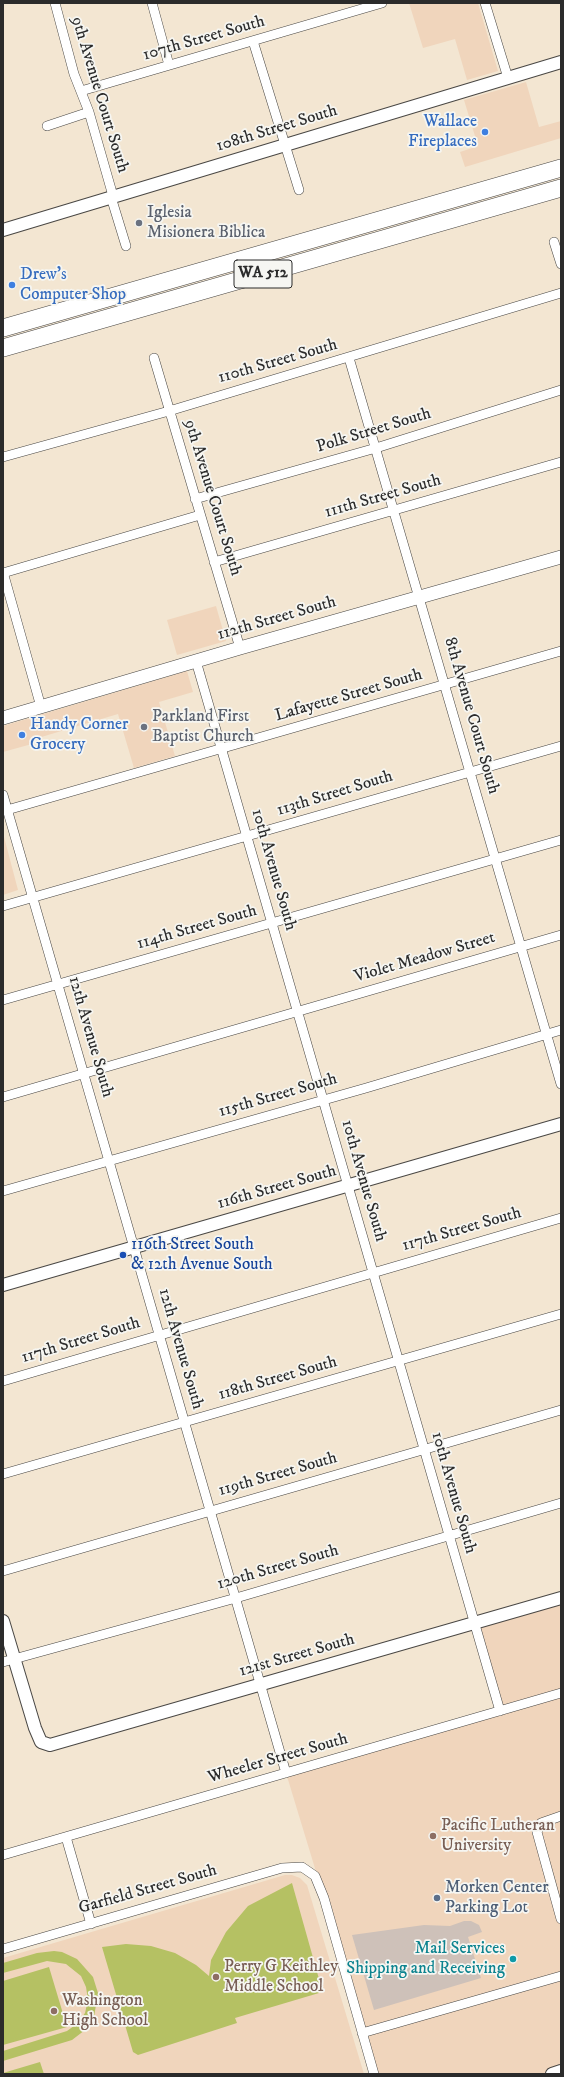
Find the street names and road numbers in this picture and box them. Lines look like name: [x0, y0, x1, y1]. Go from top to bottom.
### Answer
street label: 107th Street South: [141, 12, 267, 66]
street label: 9th Avenue Court South: [66, 15, 132, 175]
street label: 108th Street South: [214, 101, 340, 157]
road number: WA 512: [234, 260, 292, 288]
street label: 110th Street South: [216, 335, 340, 389]
street label: Polk Street South: [314, 404, 434, 458]
street label: 9th Avenue Court South: [179, 418, 245, 578]
street label: 111th Street South: [322, 471, 444, 523]
street label: 112th Street South: [215, 592, 339, 646]
street label: 8th Avenue Court South: [439, 635, 503, 797]
street label: Lafayette Street South: [273, 665, 425, 727]
street label: 113th Street South: [274, 767, 396, 821]
street label: 10th Avenue South: [246, 807, 300, 933]
street label: 114th Street South: [135, 901, 259, 955]
street label: Violet Meadow Street: [352, 928, 498, 988]
street label: 12th Avenue South: [63, 974, 117, 1100]
street label: 115th Street South: [216, 1069, 340, 1123]
street label: 10th Avenue South: [336, 1118, 390, 1244]
street label: 116th Street South: [215, 1161, 339, 1215]
street label: 117th Street South: [400, 1203, 524, 1257]
street label: 12th Avenue South: [153, 1286, 207, 1412]
street label: 117th Street South: [19, 1313, 143, 1369]
street label: 118th Street South: [216, 1352, 340, 1406]
street label: 10th Avenue South: [426, 1430, 480, 1556]
street label: 119th Street South: [216, 1448, 340, 1502]
street label: 120th Street South: [215, 1541, 341, 1595]
street label: 121st Street South: [237, 1630, 357, 1682]
street label: Wheeler Street South: [206, 1729, 350, 1789]
street label: Garfield Street South: [77, 1861, 219, 1919]

